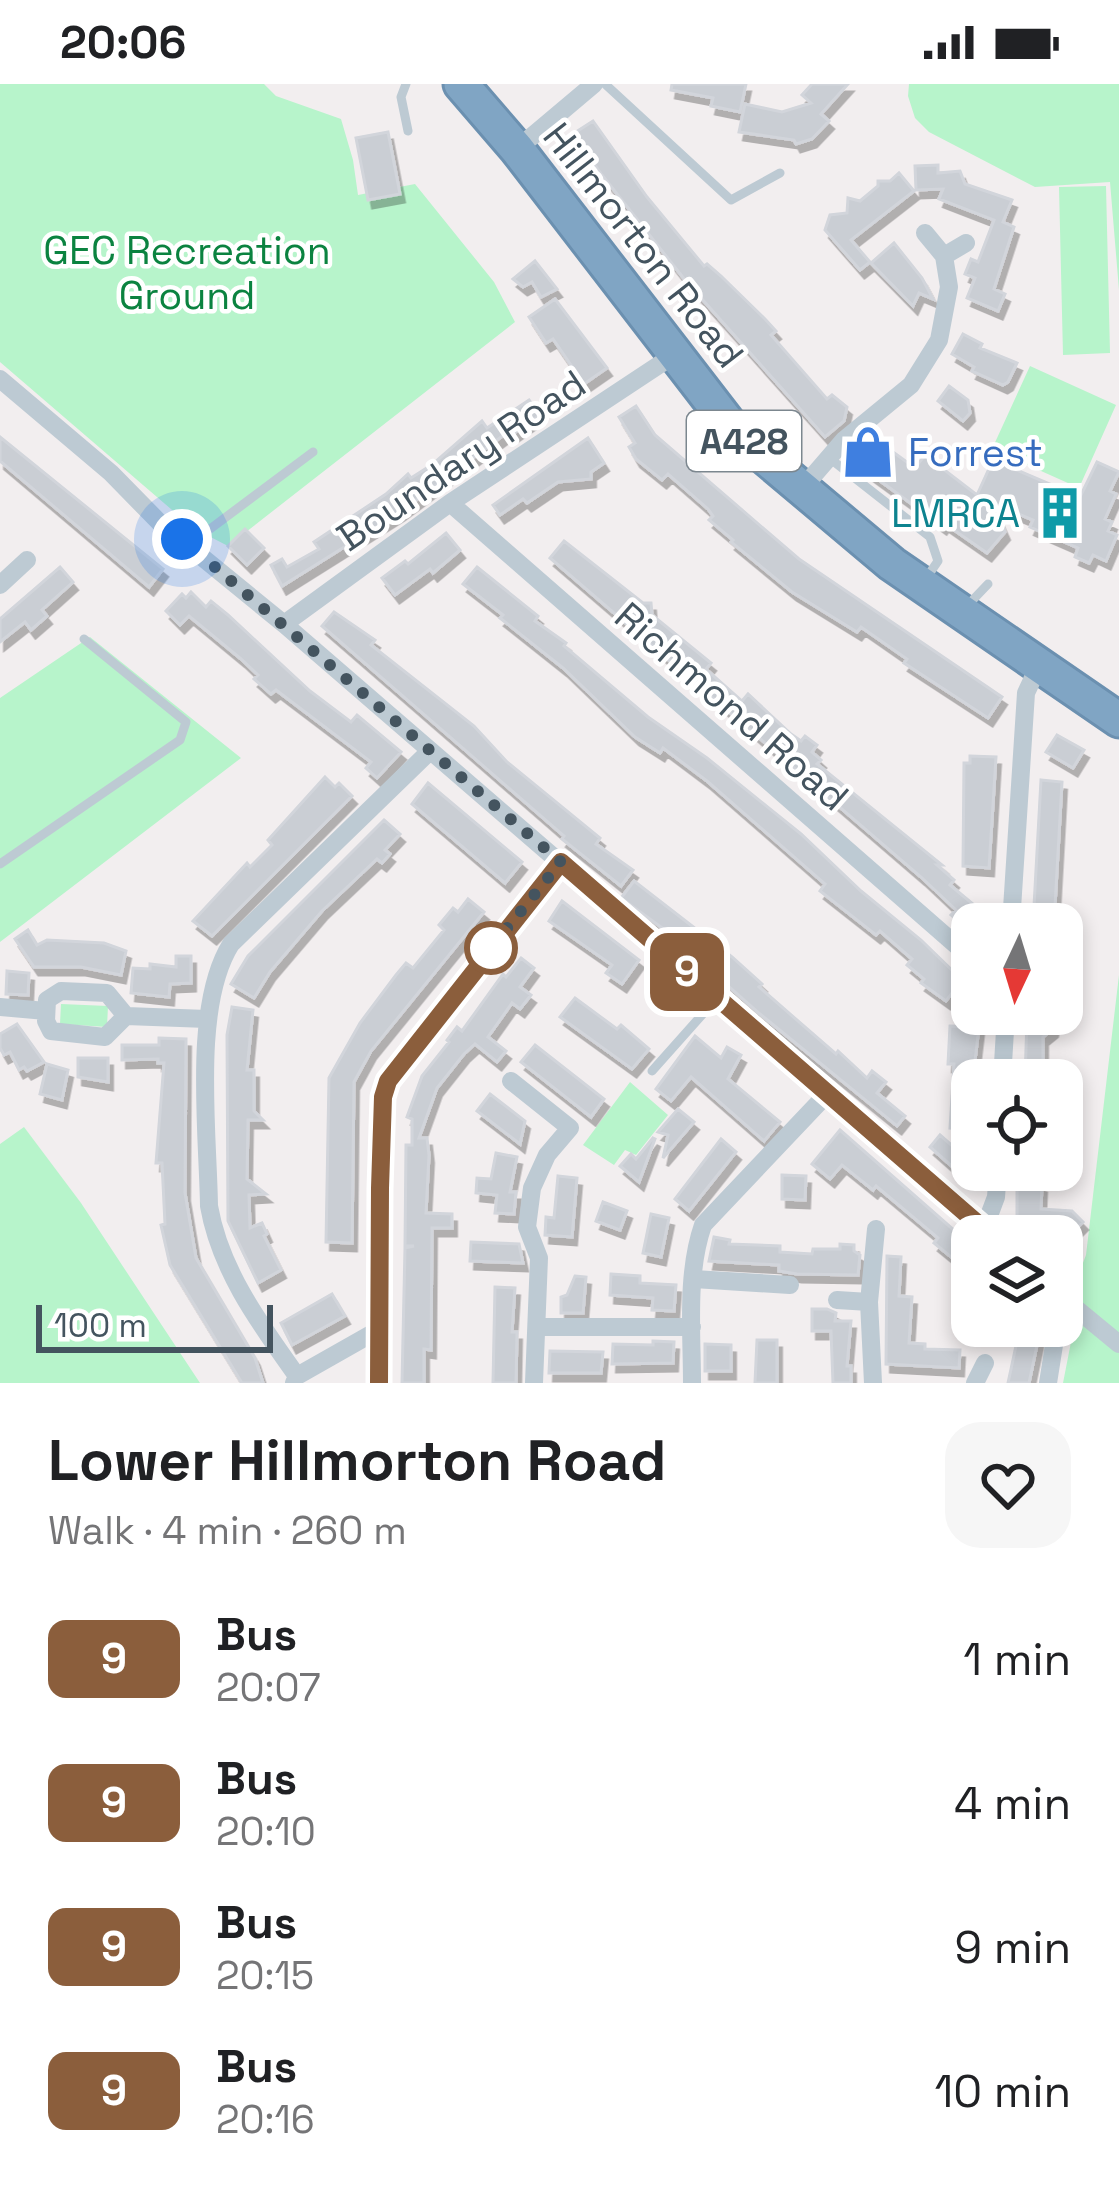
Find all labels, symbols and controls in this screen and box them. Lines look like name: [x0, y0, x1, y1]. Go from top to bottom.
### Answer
text: 20:06: [60, 14, 186, 71]
street label: Hillmorton Road: [533, 113, 755, 378]
park label: GEC Recreation Ground: [43, 226, 331, 320]
street label: Boundary Road: [328, 359, 595, 562]
road number: A428: [687, 411, 801, 471]
shop icon: Forrest: [839, 423, 897, 481]
place label: Forrest: [908, 428, 1043, 477]
building icon: LMRCA: [1031, 484, 1089, 542]
place label: LMRCA: [891, 489, 1020, 538]
your location: [152, 509, 212, 569]
street label: Richmond Road: [605, 592, 859, 821]
north arrow: [951, 903, 1083, 1035]
map controls: [951, 903, 1083, 1347]
unlabelled marker: [466, 923, 516, 973]
line badge: 9: [648, 933, 726, 1011]
text: 9: [674, 945, 700, 998]
button: locate: [951, 1059, 1083, 1191]
button: layers: [951, 1215, 1083, 1347]
scale bar: [36, 1299, 273, 1352]
text: 100 m: [54, 1305, 147, 1347]
button: heart: [945, 1422, 1071, 1548]
text: Lower Hillmorton Road: [48, 1424, 666, 1497]
text: Walk · 4 min · 260 m: [48, 1506, 407, 1555]
text: Bus: [216, 1606, 297, 1663]
text: 1 min: [963, 1631, 1071, 1688]
text: 9: [101, 1632, 127, 1685]
text: 20:07: [216, 1663, 321, 1712]
text: Bus: [216, 1750, 297, 1807]
text: 4 min: [954, 1775, 1071, 1832]
text: 9: [101, 1776, 127, 1829]
text: 20:10: [216, 1807, 316, 1856]
text: Bus: [216, 1894, 297, 1951]
text: 9 min: [955, 1919, 1071, 1976]
text: 9: [101, 1920, 127, 1973]
text: 20:15: [216, 1951, 314, 2000]
text: Bus: [216, 2038, 297, 2095]
text: 10 min: [934, 2063, 1071, 2120]
text: 9: [101, 2064, 127, 2117]
text: 20:16: [216, 2095, 315, 2144]

